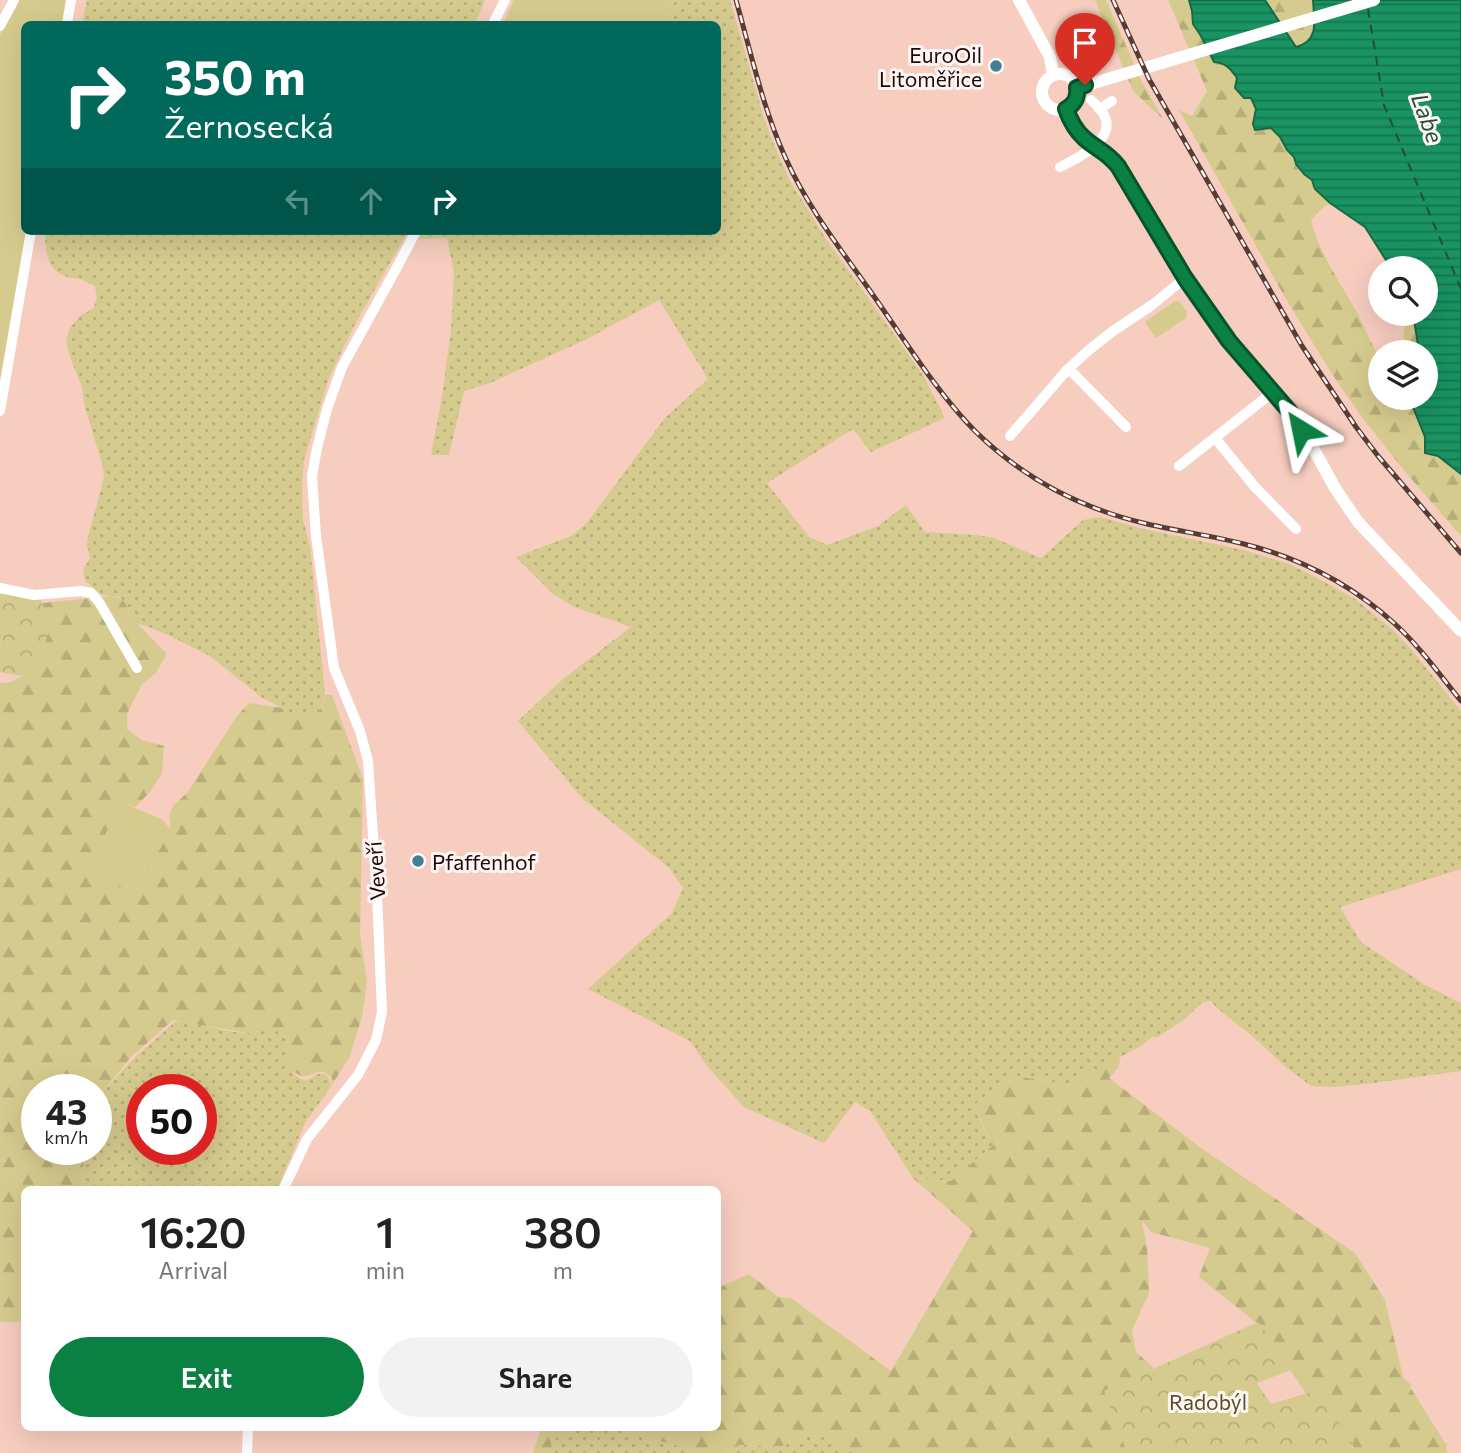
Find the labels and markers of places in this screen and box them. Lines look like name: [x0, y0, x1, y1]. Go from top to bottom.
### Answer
pin: [1055, 13, 1115, 85]
place label: EuroOil Litoměřice: [879, 42, 982, 91]
marker: EuroOil Litoměřice: [988, 58, 1004, 74]
place label: Pfaffenhof: [432, 849, 536, 874]
marker: Pfaffenhof: [410, 853, 426, 869]

